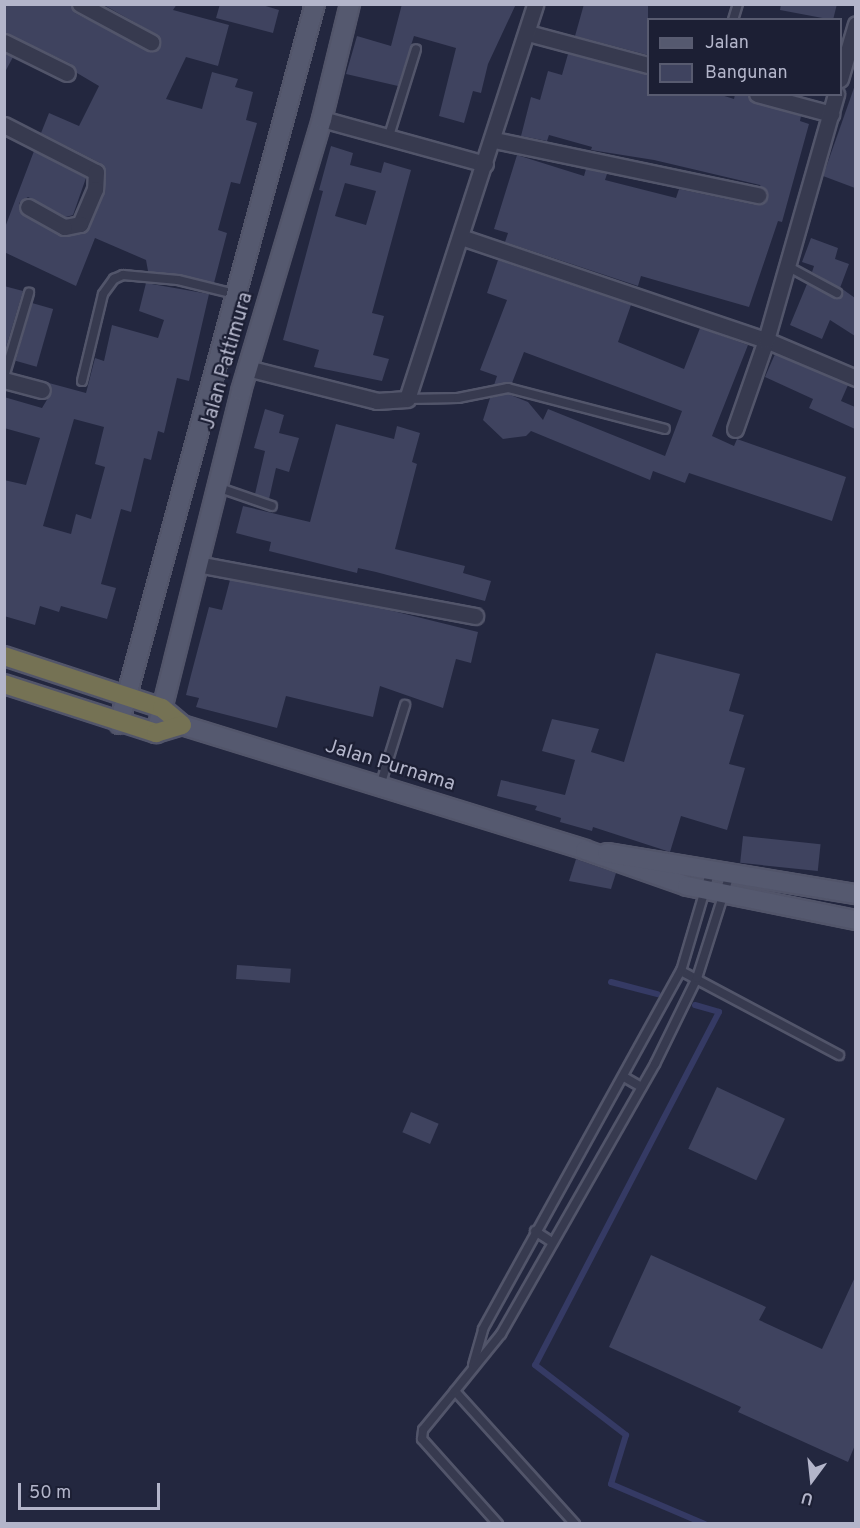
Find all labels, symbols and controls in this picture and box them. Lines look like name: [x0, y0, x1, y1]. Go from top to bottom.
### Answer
legend: [647, 18, 842, 96]
text: Jalan: [705, 32, 749, 55]
text: Bangunan: [705, 62, 788, 85]
street label: Jalan Pattimura: [197, 290, 259, 432]
street label: Jalan Purnama: [322, 735, 458, 797]
north arrow: [782, 1450, 842, 1510]
scale bar: [21, 1471, 164, 1509]
text: 50 m: [29, 1482, 71, 1505]
text: U: [799, 1486, 815, 1509]

